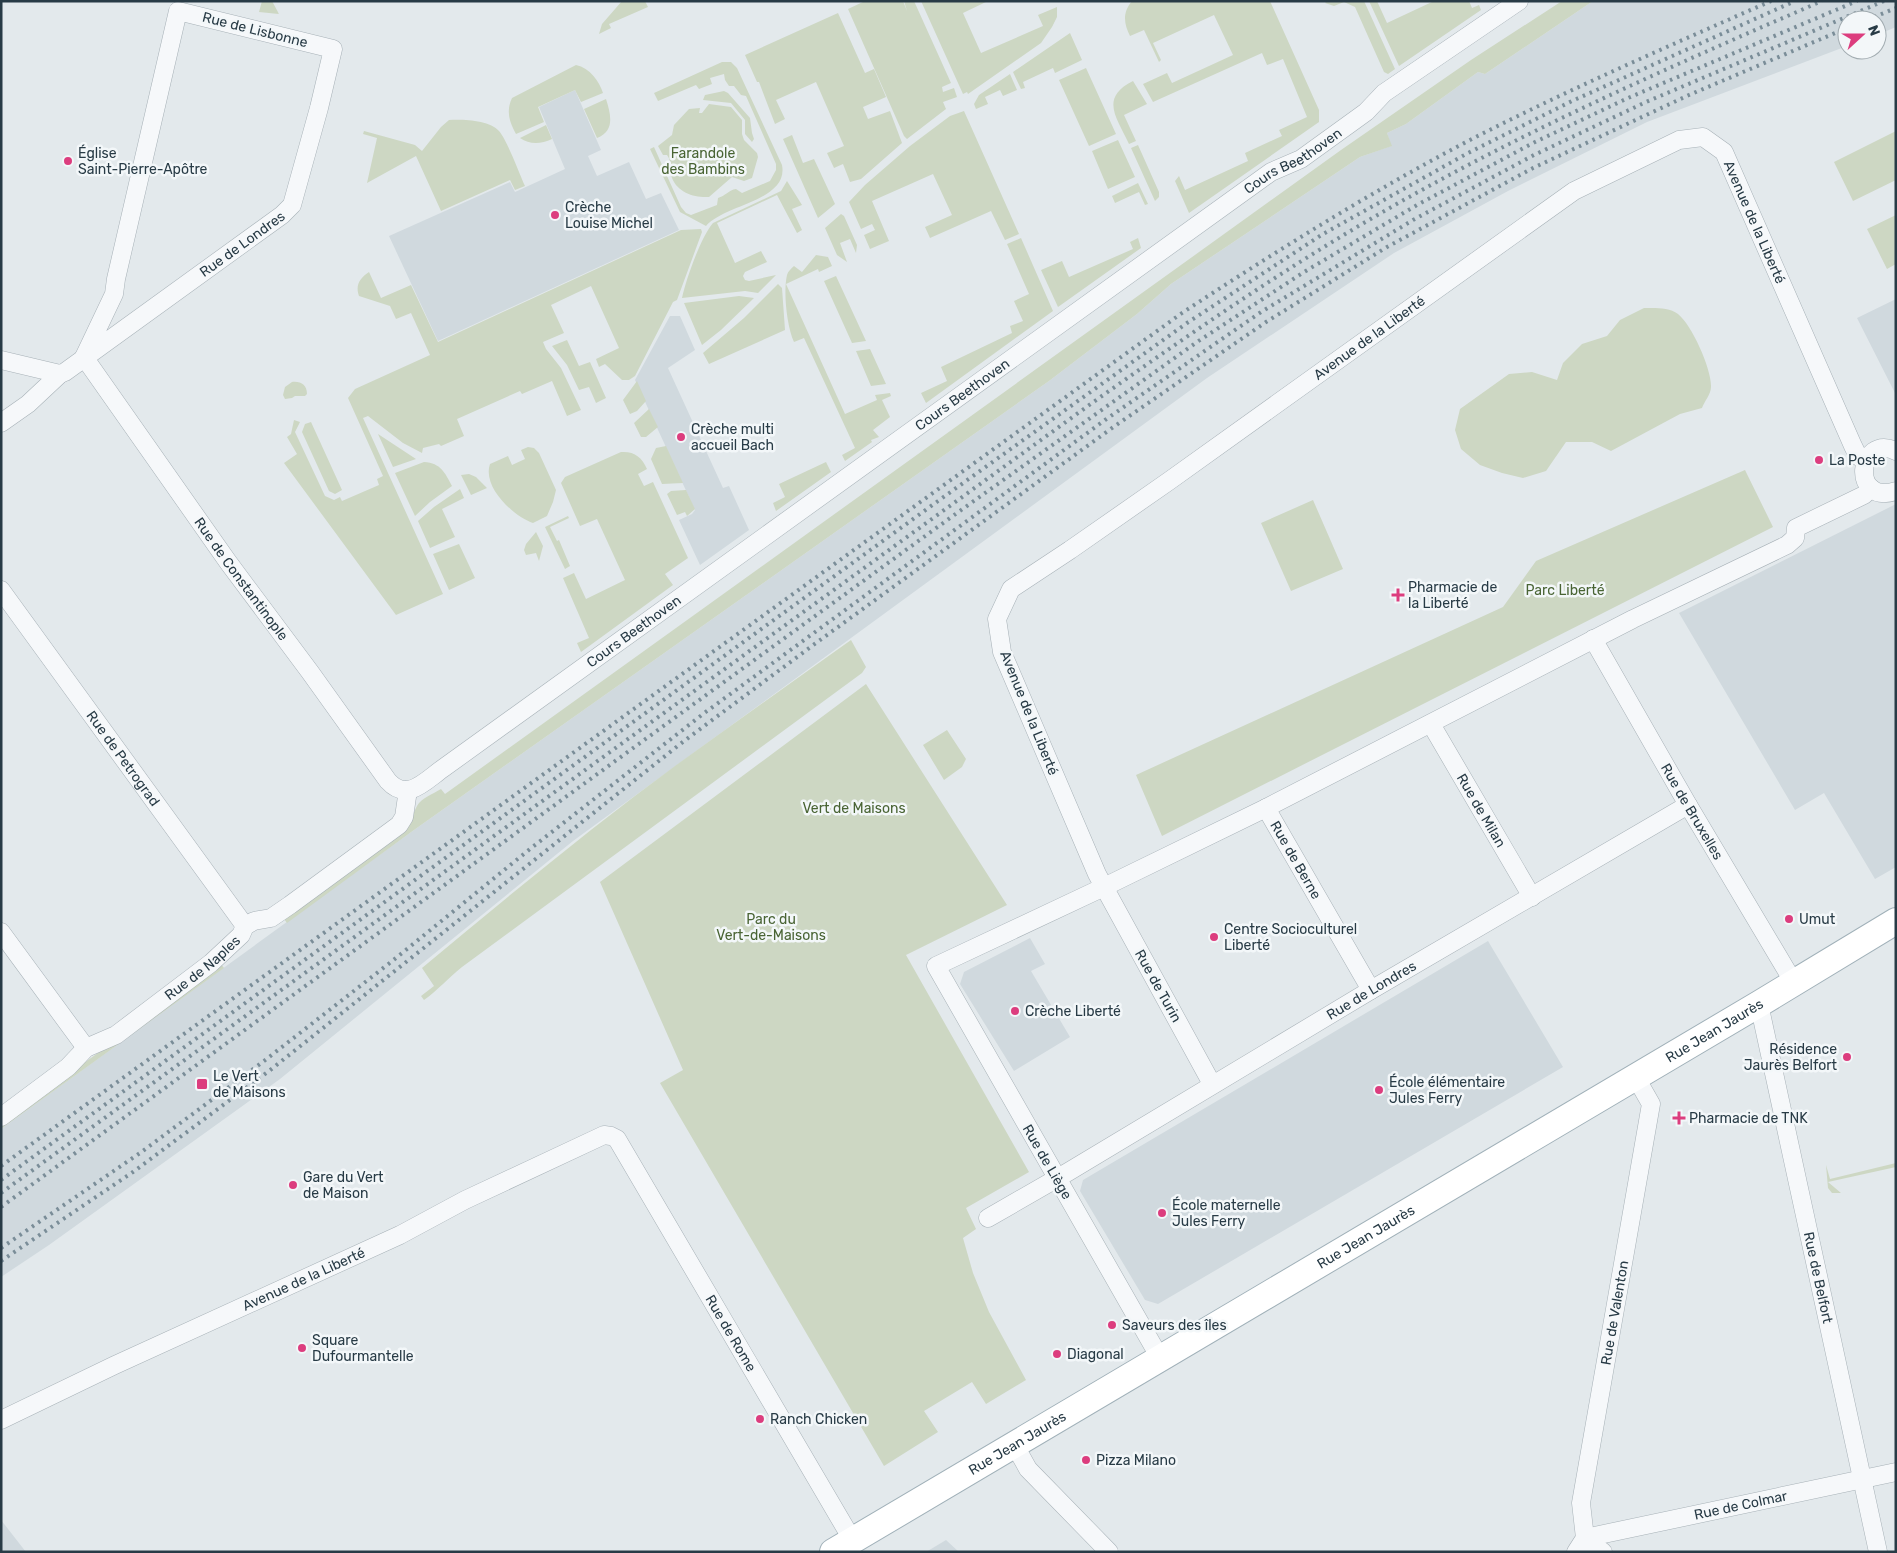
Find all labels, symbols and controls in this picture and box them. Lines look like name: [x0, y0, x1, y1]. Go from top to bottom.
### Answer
street label: Rue de Lisbonne: [201, 9, 310, 51]
north arrow: [1837, 10, 1887, 60]
text: N: [1864, 23, 1883, 38]
street label: Cours Beethoven: [1240, 124, 1345, 197]
place label: Église Saint-Pierre-Apôtre: [78, 144, 208, 178]
park label: Farandole des Bambins: [661, 145, 745, 178]
marker: Église Saint-Pierre-Apôtre: [62, 155, 74, 167]
street label: Avenue de la Liberté: [1720, 158, 1789, 286]
place label: Crèche Louise Michel: [565, 199, 653, 232]
street label: Rue de Londres: [196, 207, 288, 280]
marker: Crèche Louise Michel: [549, 209, 561, 221]
street label: Avenue de la Liberté: [1310, 292, 1428, 383]
street label: Cours Beethoven: [912, 355, 1013, 434]
place label: Crèche multi accueil Bach: [691, 421, 774, 454]
marker: Crèche multi accueil Bach: [675, 431, 687, 443]
place label: La Poste: [1829, 452, 1886, 469]
marker: La Poste: [1813, 454, 1825, 466]
street label: Rue de Constantinople: [191, 514, 292, 644]
place label: Pharmacie de la Liberté: [1408, 579, 1497, 612]
park label: Parc Liberté: [1526, 582, 1605, 599]
marker: Pharmacie de la Liberté: [1392, 589, 1404, 601]
street label: Cours Beethoven: [583, 591, 684, 671]
street label: Avenue de la Liberté: [996, 648, 1062, 778]
street label: Rue de Petrograd: [83, 707, 163, 809]
street label: Rue de Bruxelles: [1657, 760, 1727, 863]
street label: Rue de Milan: [1453, 770, 1510, 850]
park label: Vert de Maisons: [802, 800, 906, 817]
street label: Rue de Berne: [1267, 818, 1325, 902]
park label: Parc du Vert-de-Maisons: [716, 911, 826, 944]
place label: Umut: [1799, 911, 1836, 928]
marker: Umut: [1783, 913, 1795, 925]
place label: Centre Socioculturel Liberté: [1224, 921, 1357, 954]
marker: Centre Socioculturel Liberté: [1208, 931, 1220, 943]
street label: Rue de Naples: [161, 932, 244, 1004]
street label: Rue de Turin: [1131, 947, 1185, 1025]
street label: Rue de Londres: [1323, 957, 1419, 1023]
street label: Rue Jean Jaurès: [1662, 995, 1766, 1066]
place label: Crèche Liberté: [1025, 1003, 1121, 1020]
marker: Crèche Liberté: [1009, 1005, 1021, 1017]
place label: Résidence Jaurès Belfort: [1744, 1041, 1838, 1074]
marker: Résidence Jaurès Belfort: [1841, 1051, 1853, 1063]
place label: Le Vert de Maisons: [213, 1068, 286, 1101]
place label: École élémentaire Jules Ferry: [1389, 1073, 1505, 1107]
marker: Le Vert de Maisons: [195, 1077, 209, 1091]
marker: École élémentaire Jules Ferry: [1373, 1084, 1385, 1096]
place label: Pharmacie de TNK: [1689, 1110, 1808, 1127]
marker: Pharmacie de TNK: [1673, 1112, 1685, 1124]
street label: Rue de Liège: [1019, 1121, 1075, 1203]
place label: Gare du Vert de Maison: [303, 1169, 384, 1202]
marker: Gare du Vert de Maison: [287, 1179, 299, 1191]
place label: École maternelle Jules Ferry: [1172, 1196, 1281, 1230]
street label: Rue Jean Jaurès: [1314, 1201, 1418, 1272]
marker: École maternelle Jules Ferry: [1156, 1207, 1168, 1219]
street label: Rue de Belfort: [1800, 1230, 1837, 1325]
street label: Avenue de la Liberté: [240, 1244, 368, 1314]
street label: Rue de Valenton: [1597, 1259, 1632, 1366]
street label: Rue de Rome: [702, 1292, 760, 1375]
place label: Saveurs des îles: [1122, 1317, 1227, 1334]
marker: Saveurs des îles: [1106, 1319, 1118, 1331]
place label: Square Dufourmantelle: [312, 1332, 414, 1365]
marker: Square Dufourmantelle: [296, 1342, 308, 1354]
place label: Diagonal: [1067, 1346, 1124, 1363]
marker: Diagonal: [1051, 1348, 1063, 1360]
street label: Rue Jean Jaurès: [965, 1408, 1069, 1478]
place label: Ranch Chicken: [770, 1411, 867, 1428]
marker: Ranch Chicken: [754, 1413, 766, 1425]
place label: Pizza Milano: [1096, 1452, 1176, 1469]
marker: Pizza Milano: [1080, 1454, 1092, 1466]
street label: Rue de Colmar: [1692, 1487, 1789, 1523]

